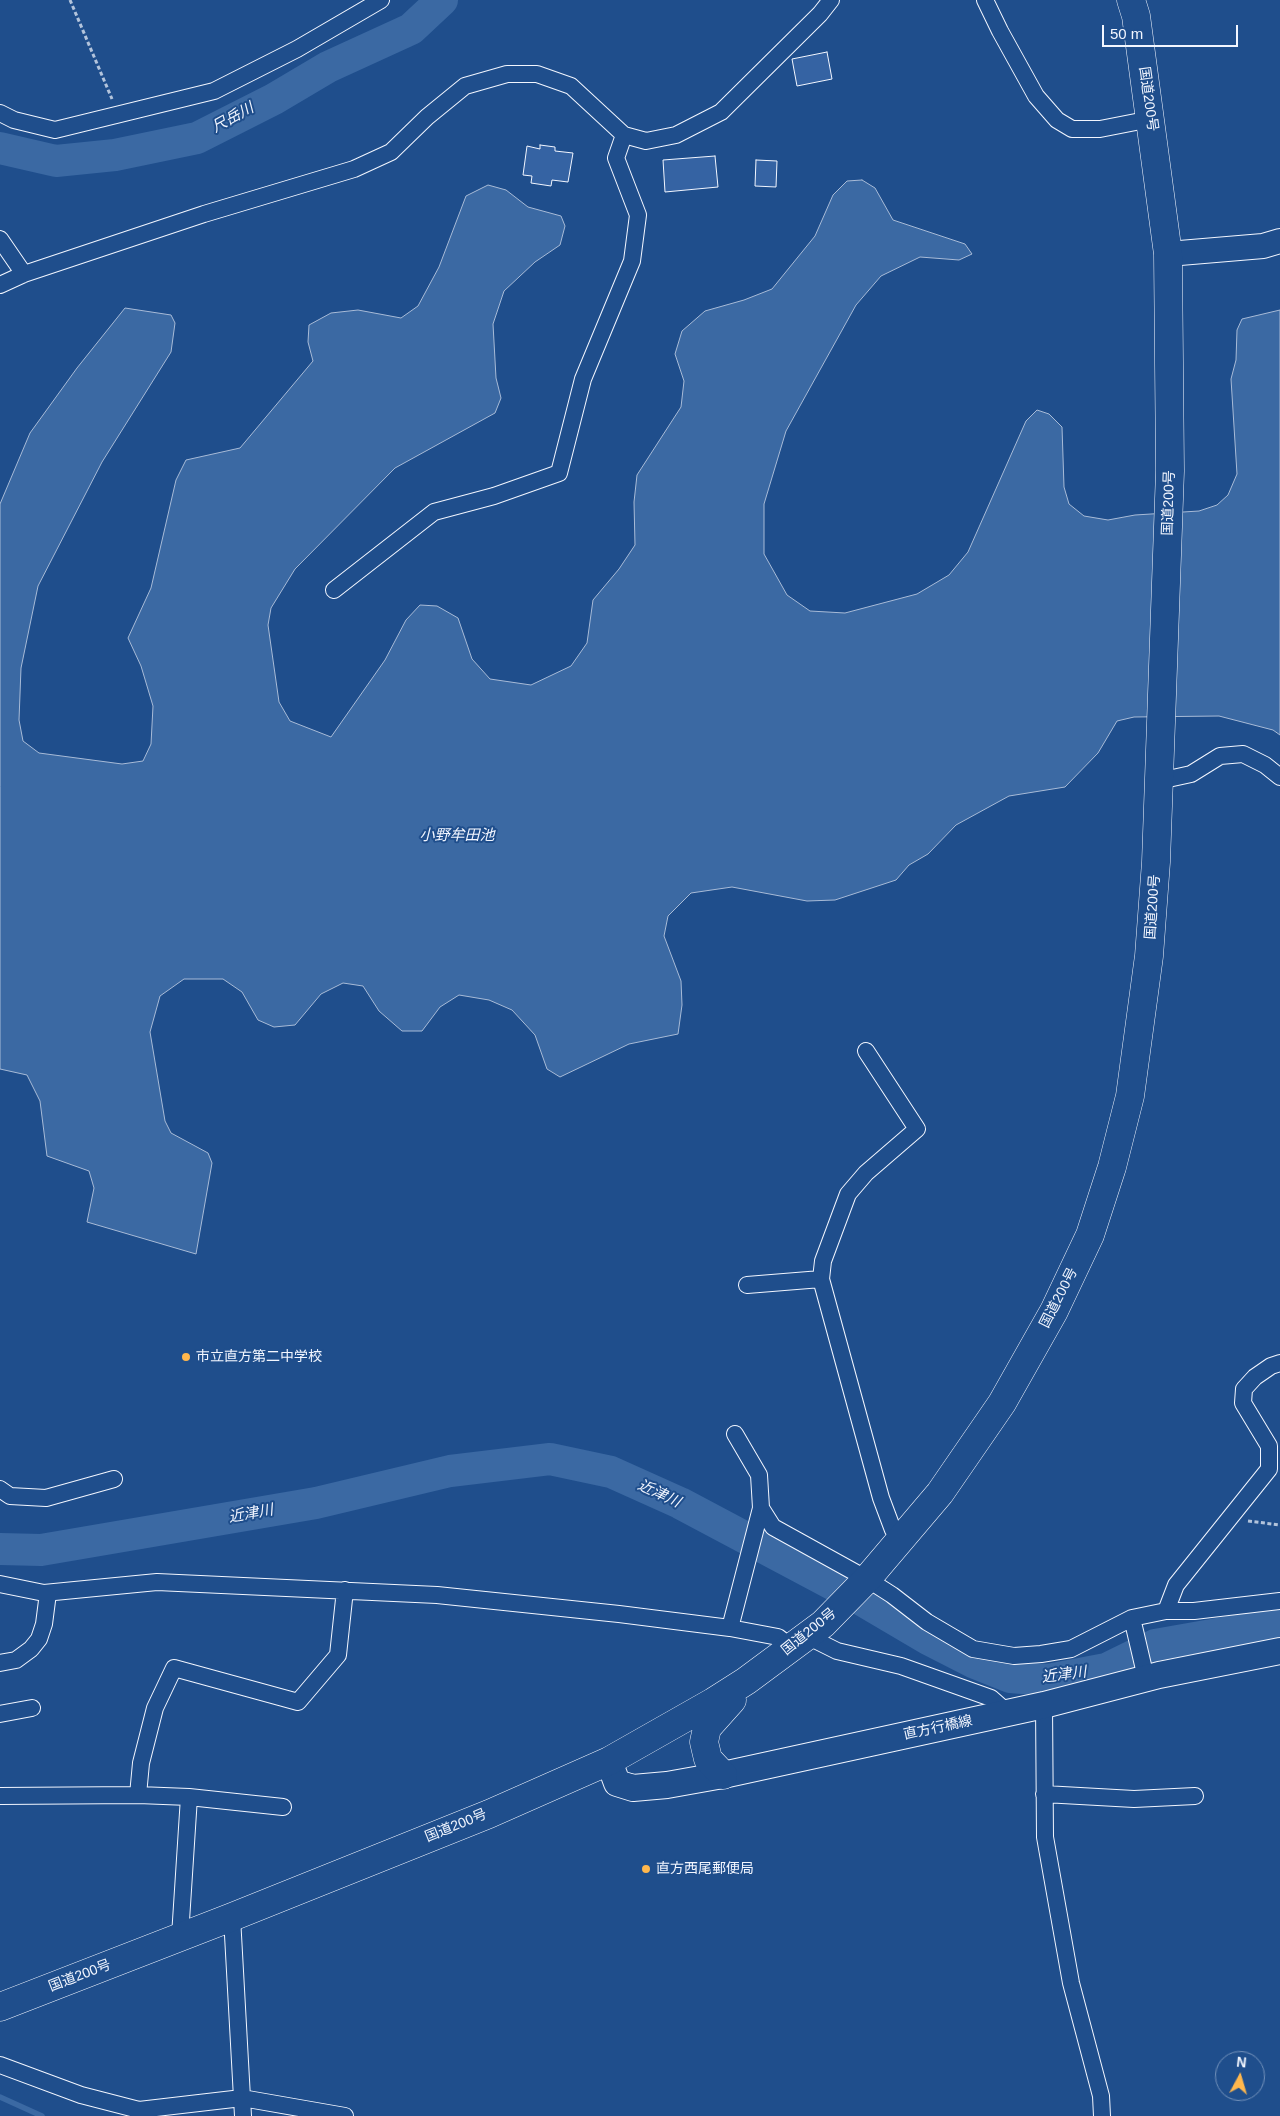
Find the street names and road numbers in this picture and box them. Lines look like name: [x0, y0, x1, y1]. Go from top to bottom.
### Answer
street label: 国道200号: [1135, 65, 1161, 133]
street label: 国道200号: [1159, 470, 1179, 536]
street label: 国道200号: [1142, 874, 1164, 940]
street label: 国道200号: [1037, 1265, 1081, 1331]
street label: 国道200号: [778, 1605, 840, 1659]
street label: 直方行橋線: [902, 1713, 974, 1743]
street label: 国道200号: [423, 1806, 489, 1846]
street label: 国道200号: [46, 1956, 114, 1996]

